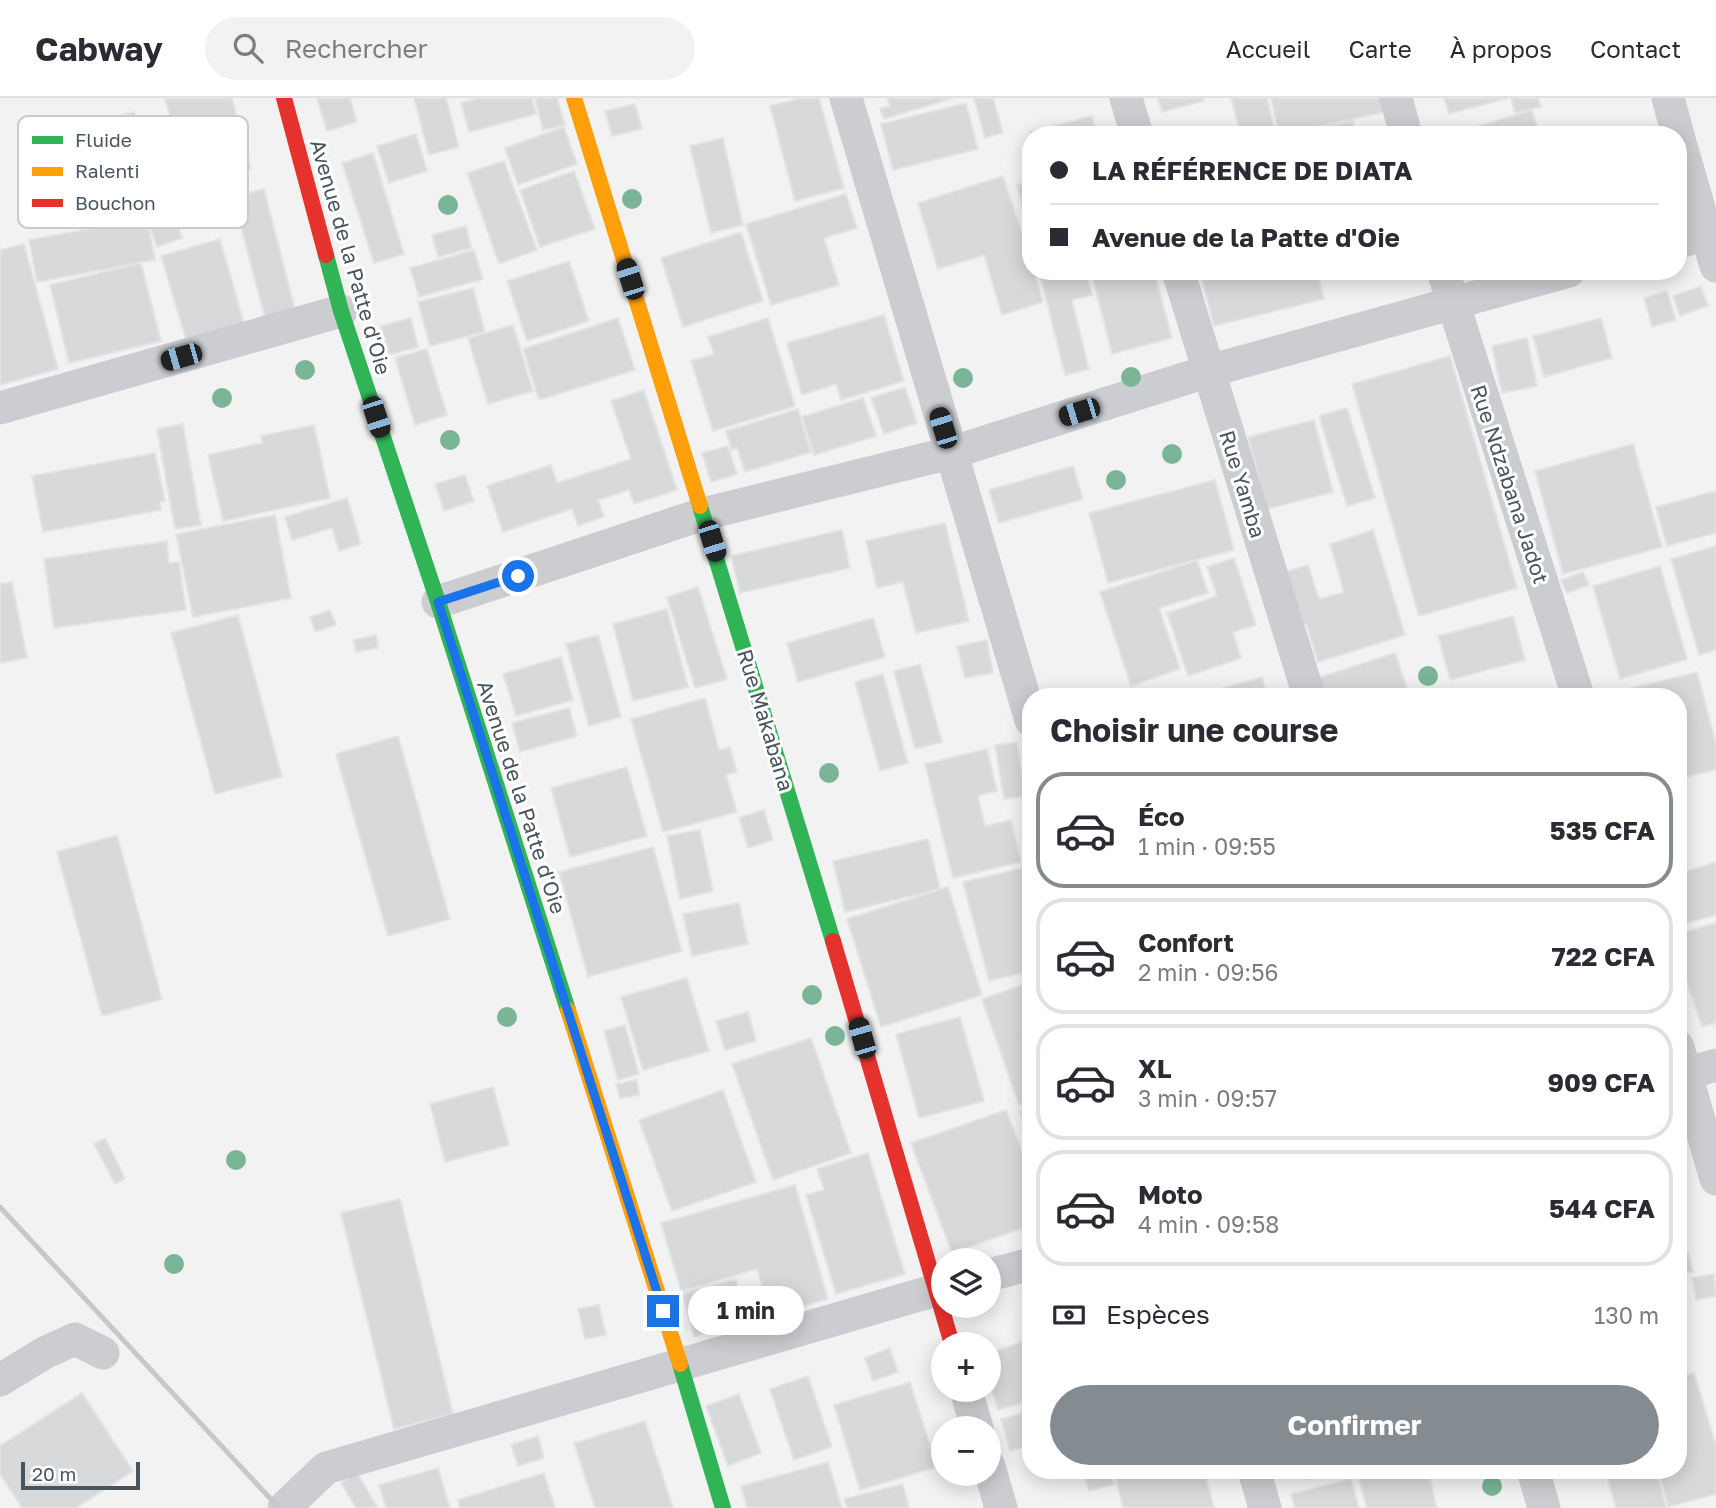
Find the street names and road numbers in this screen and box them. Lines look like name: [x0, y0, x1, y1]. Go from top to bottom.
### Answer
street label: Avenue de la Patte d'Oie: [305, 136, 397, 378]
street label: Rue Ndzabana Jadot: [1466, 381, 1554, 587]
street label: Rue Yamba: [1214, 427, 1272, 541]
street label: Rue Makabana: [732, 646, 800, 794]
street label: Avenue de la Patte d'Oie: [472, 677, 572, 917]

